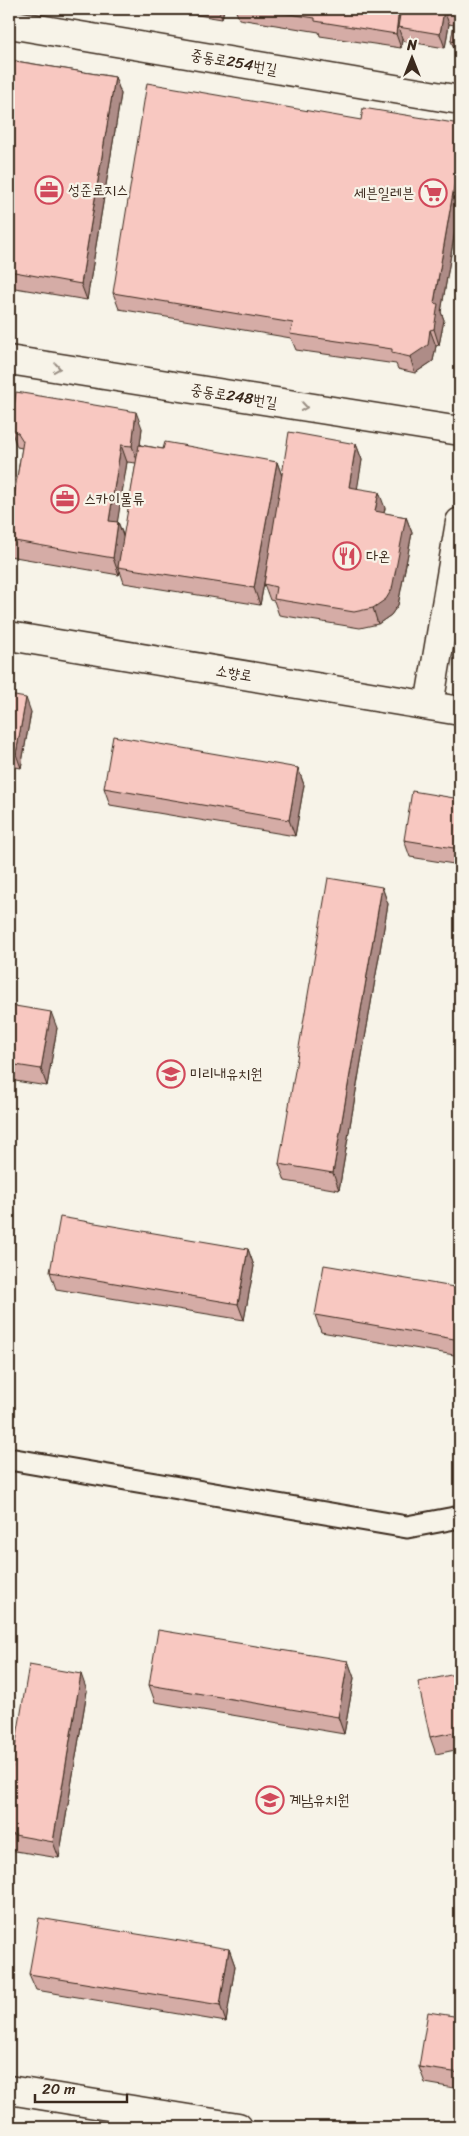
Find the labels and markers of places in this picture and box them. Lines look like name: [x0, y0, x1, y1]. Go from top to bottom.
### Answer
office icon: 성준로지스: [34, 175, 64, 205]
place label: 성준로지스: [68, 177, 128, 203]
supermarket icon: 세븐일레븐: [418, 178, 448, 208]
place label: 세븐일레븐: [354, 180, 414, 206]
office icon: 스카이물류: [50, 484, 80, 514]
place label: 스카이물류: [84, 486, 144, 512]
restaurant icon: 다온: [332, 541, 362, 571]
place label: 다온: [366, 543, 390, 569]
school or university icon: 미리내유치원: [156, 1059, 186, 1089]
place label: 미리내유치원: [190, 1061, 262, 1087]
school or university icon: 계남유치원: [255, 1785, 285, 1815]
place label: 계남유치원: [289, 1787, 349, 1813]

